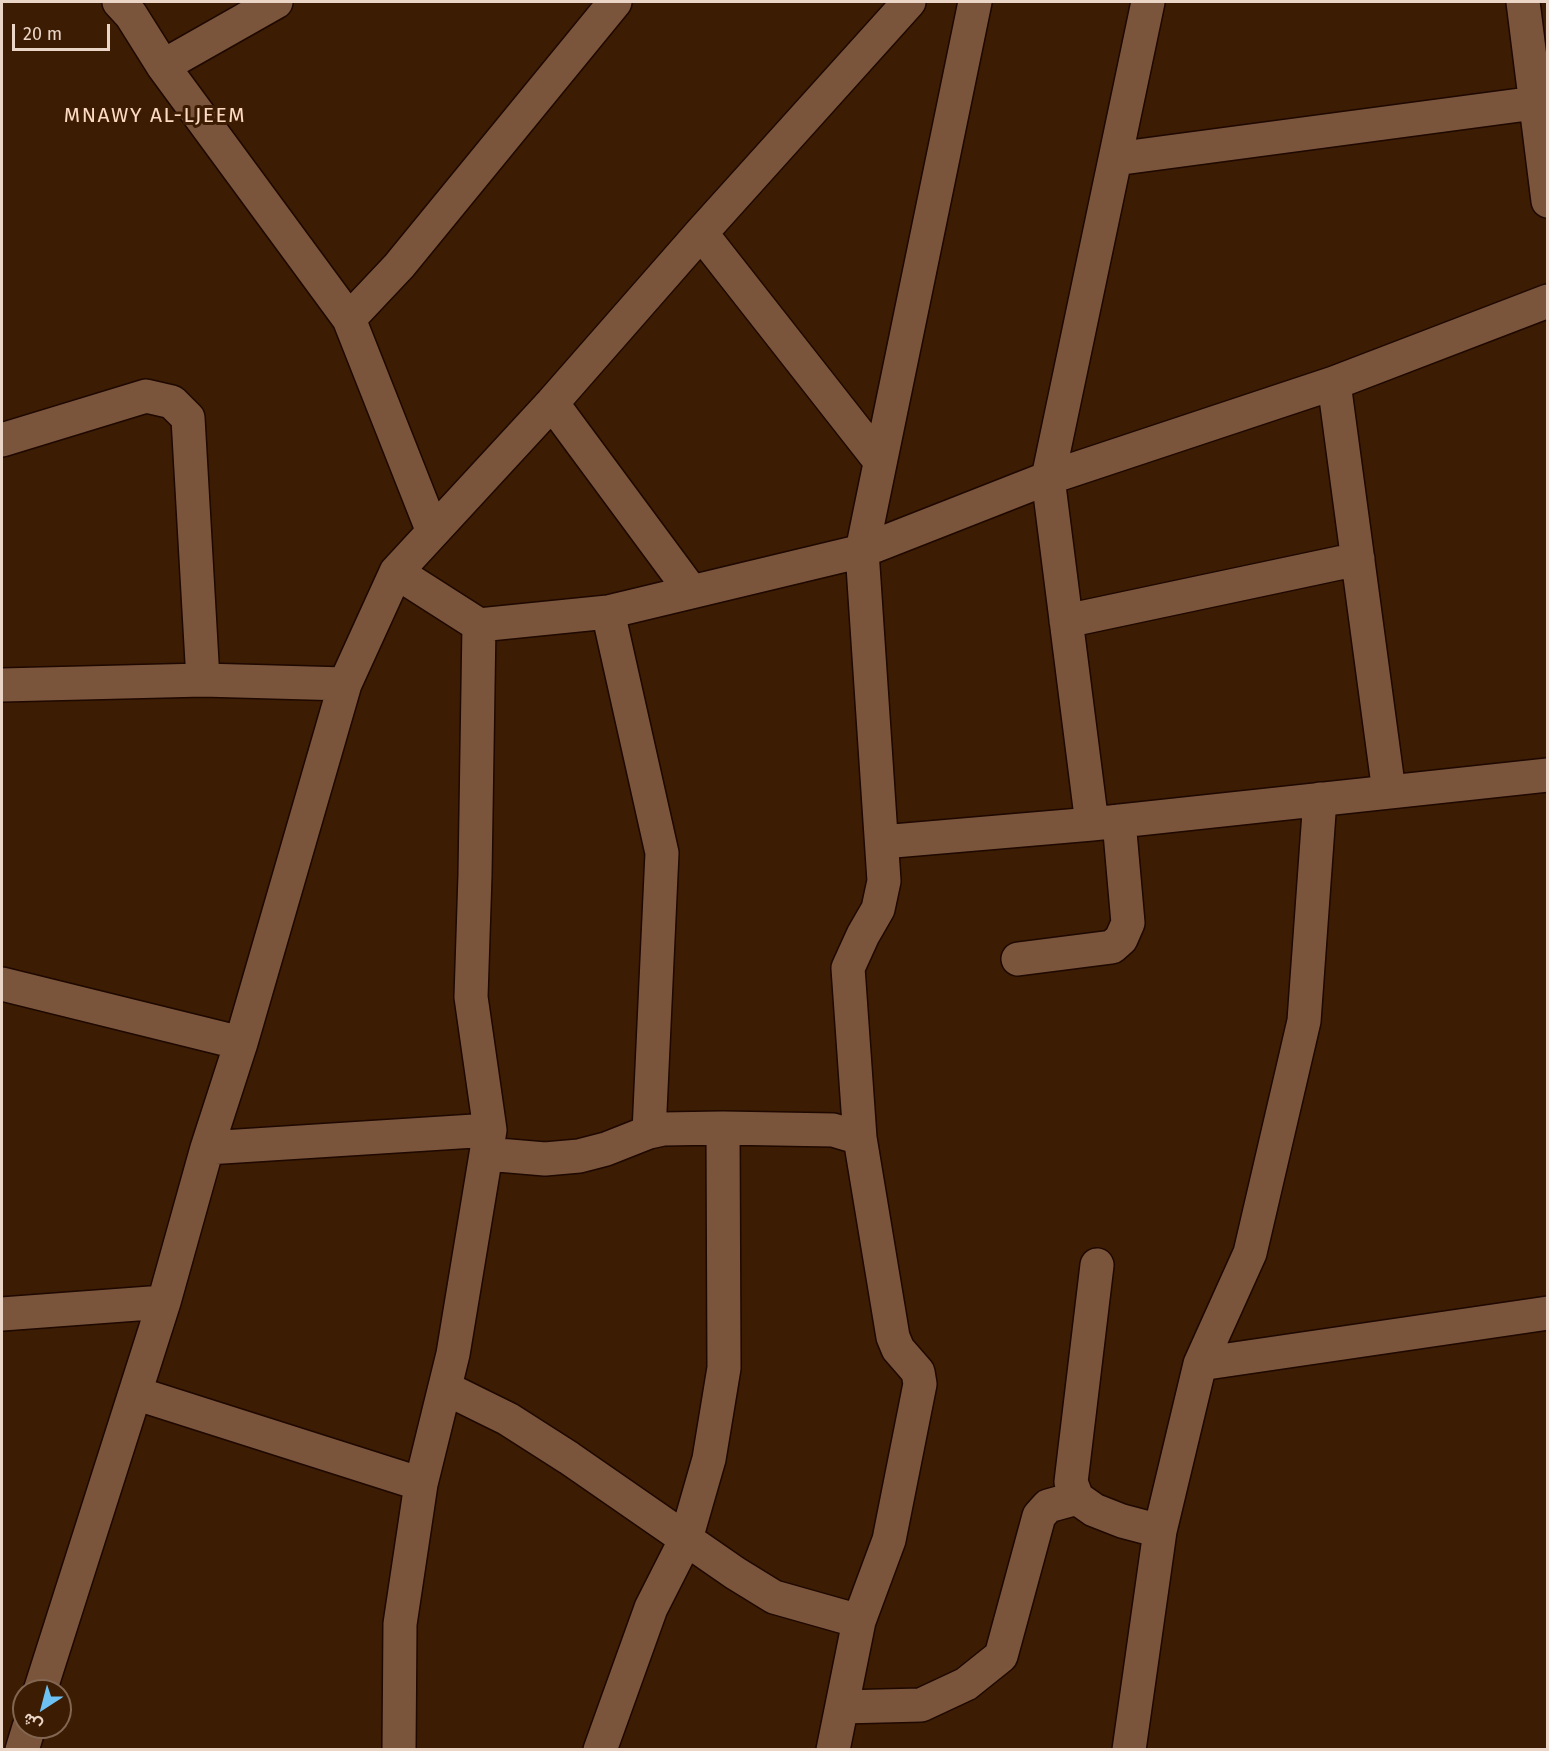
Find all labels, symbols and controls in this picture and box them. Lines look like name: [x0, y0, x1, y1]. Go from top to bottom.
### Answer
scale bar: [15, 12, 112, 50]
text: 20 m: [23, 23, 62, 45]
district label: MNAWY AL-LJEEM: [64, 103, 246, 129]
north arrow: [12, 1679, 72, 1739]
text: ش: [19, 1709, 46, 1736]

